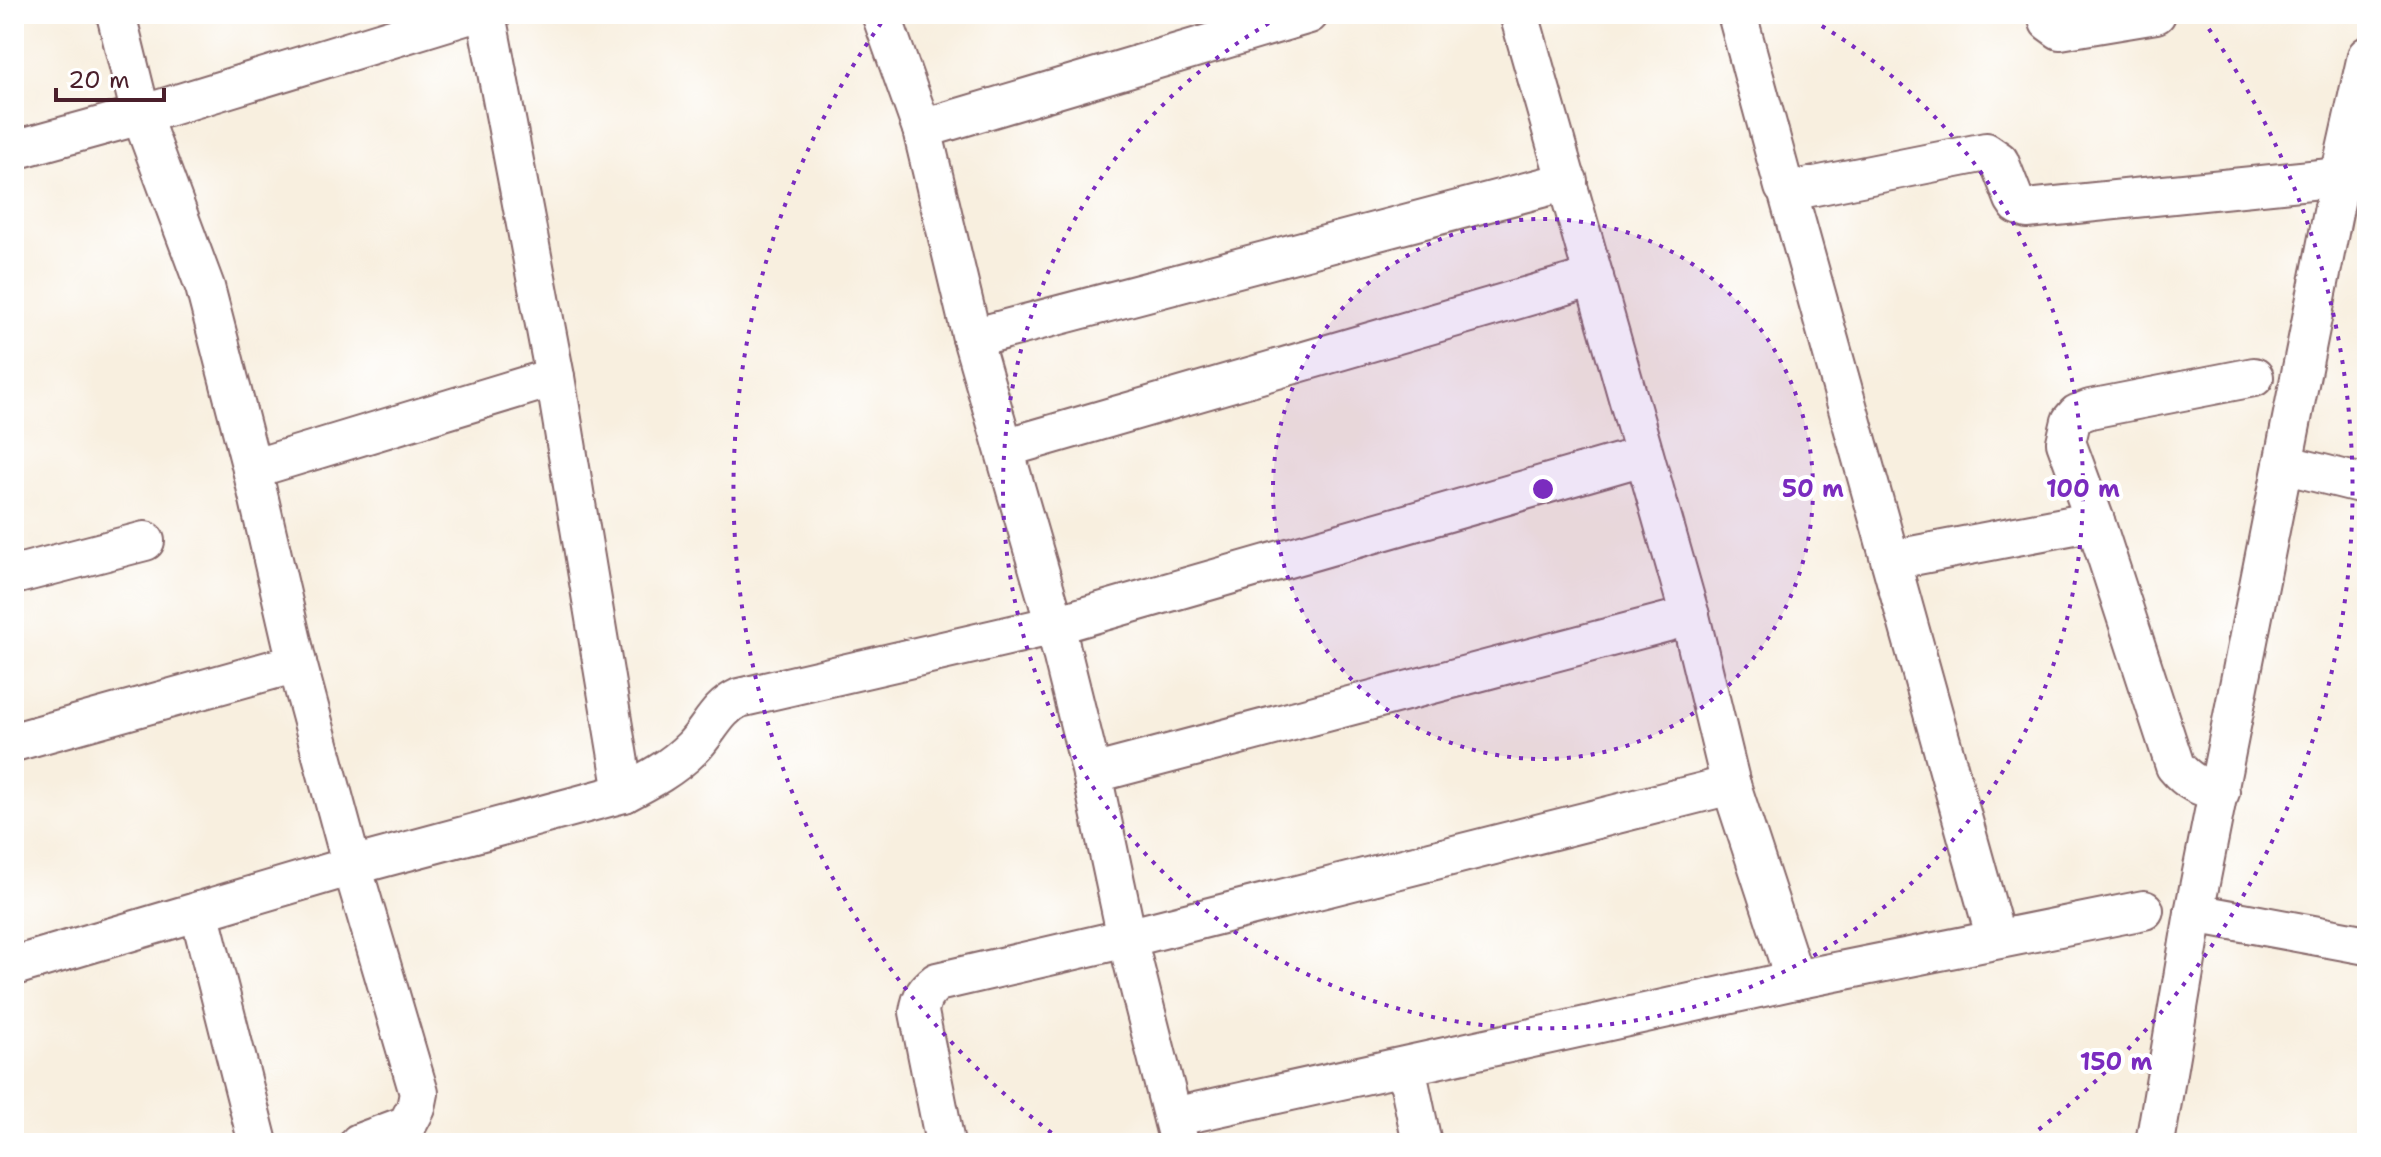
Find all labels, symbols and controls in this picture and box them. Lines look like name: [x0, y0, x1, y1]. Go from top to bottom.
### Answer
scale bar: [56, 52, 164, 102]
text: 20 m: [68, 64, 130, 96]
text: 50 m: [1782, 473, 1844, 505]
text: 100 m: [2046, 473, 2120, 505]
centre of rings: [1529, 475, 1557, 503]
text: 150 m: [2080, 1046, 2152, 1078]

